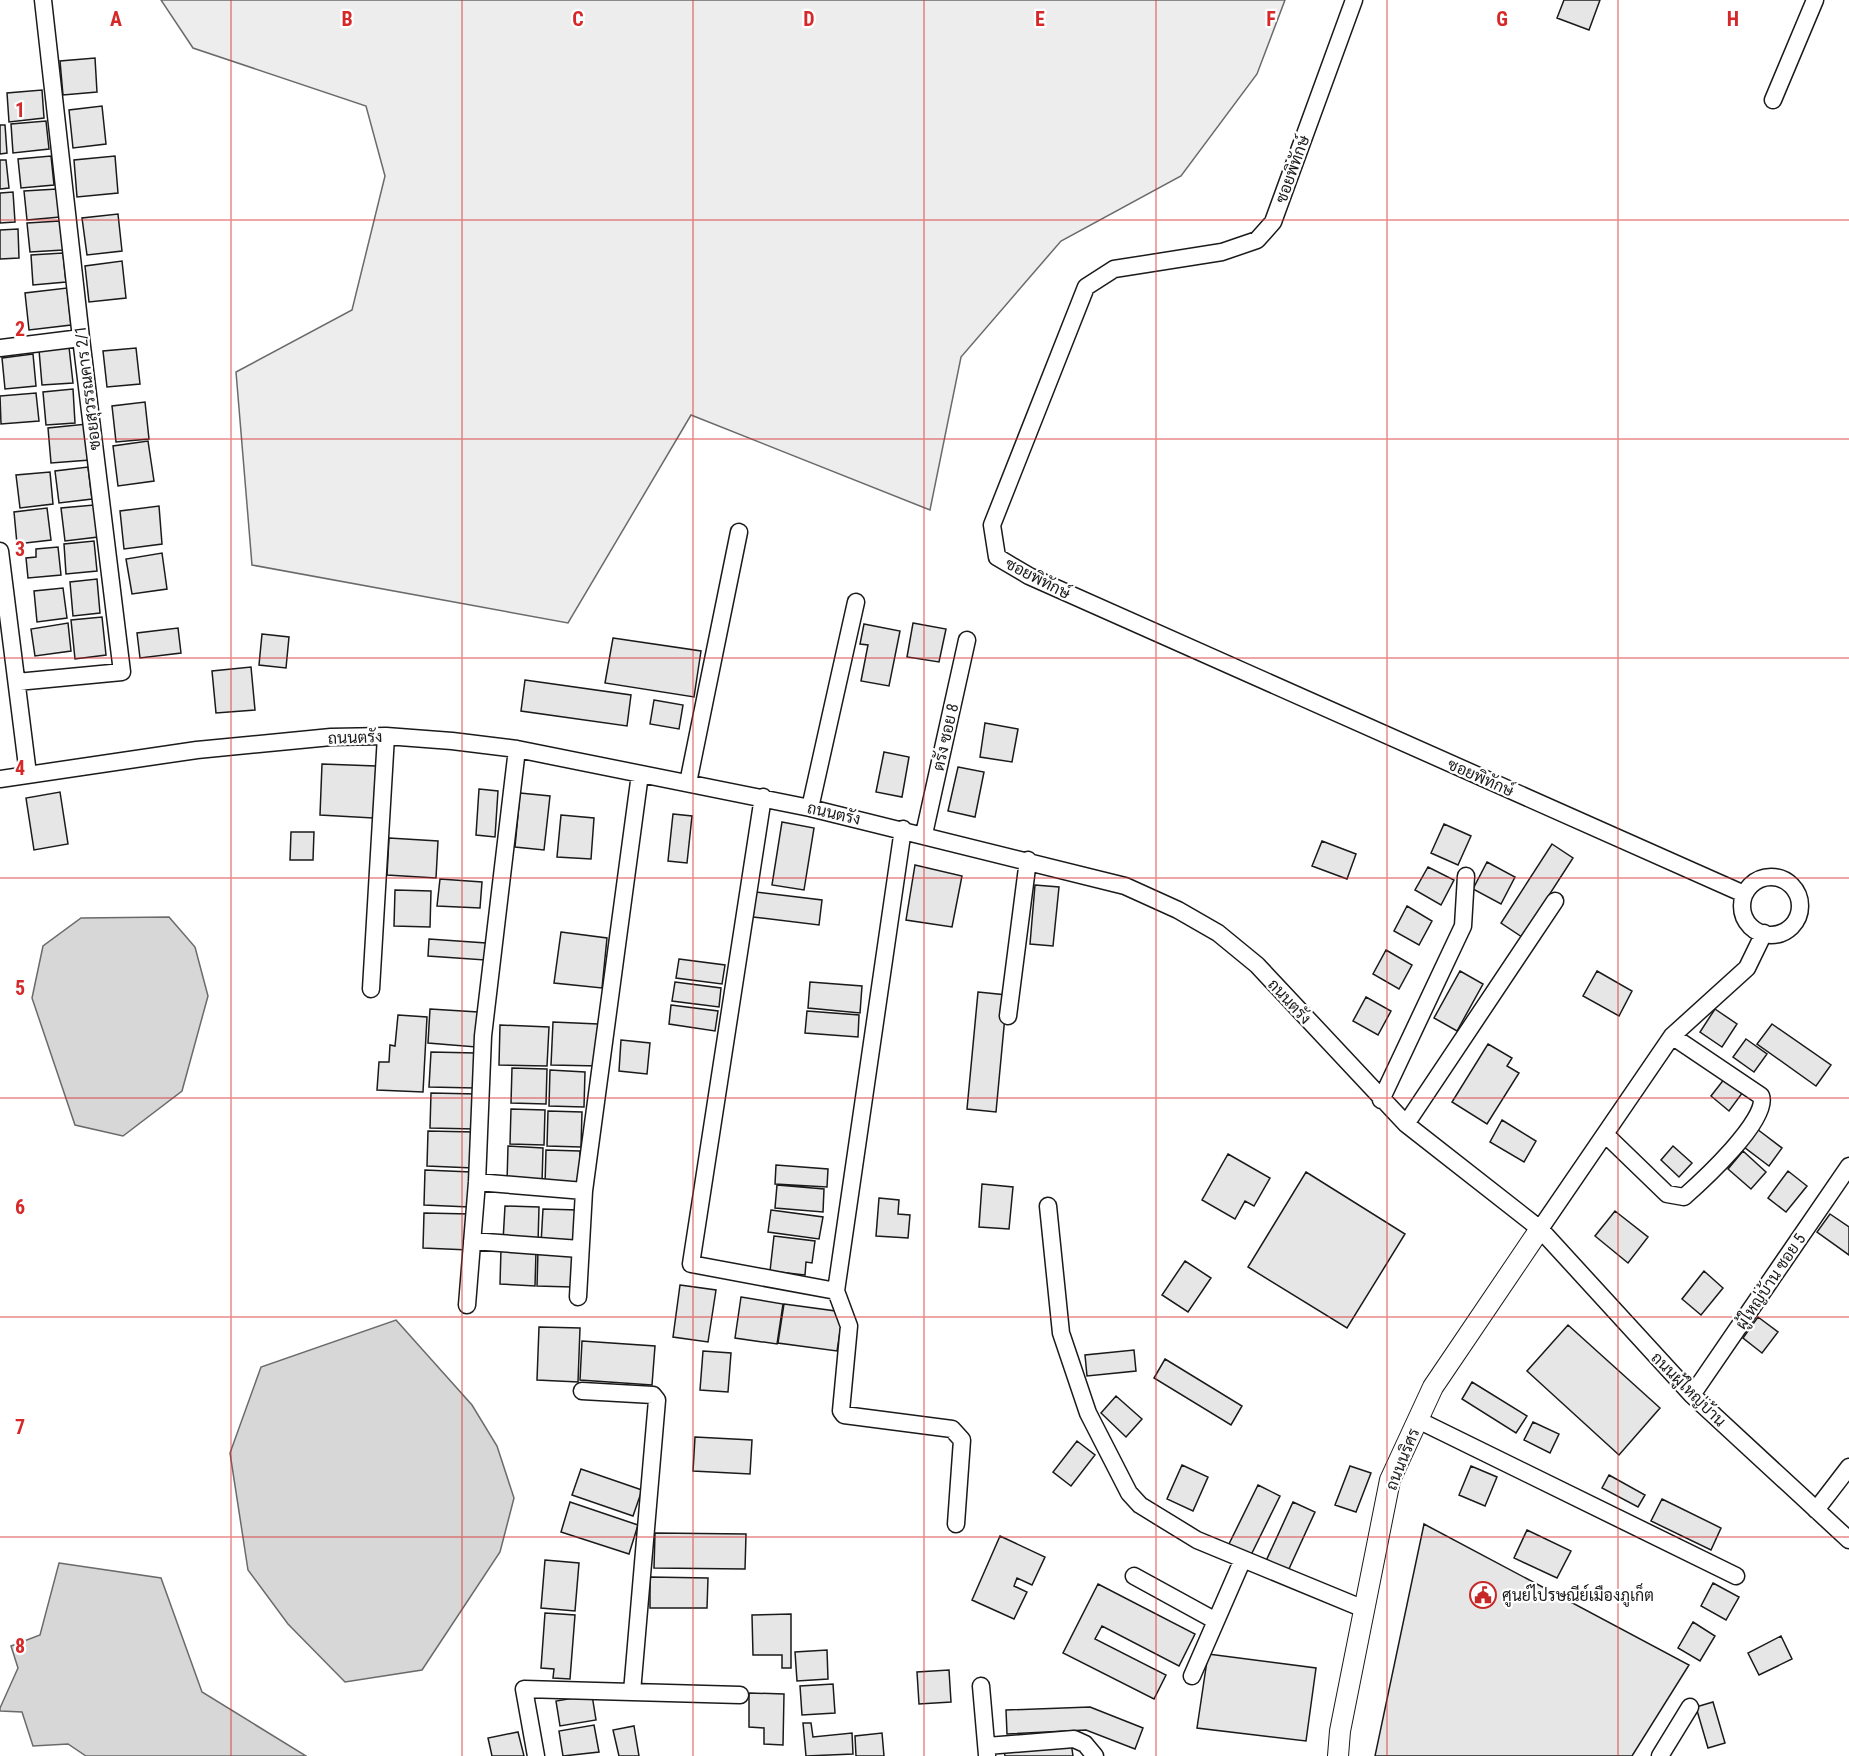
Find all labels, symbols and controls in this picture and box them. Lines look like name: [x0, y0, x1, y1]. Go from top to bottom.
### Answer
text: A: [110, 7, 122, 31]
text: B: [341, 7, 353, 31]
text: C: [572, 7, 584, 31]
text: D: [803, 7, 815, 31]
text: E: [1035, 7, 1045, 31]
text: F: [1266, 7, 1276, 31]
text: G: [1496, 7, 1508, 31]
text: H: [1727, 7, 1739, 31]
text: 1: [15, 98, 25, 122]
street label: ซอยพิทักษ์: [1269, 132, 1314, 206]
text: 2: [15, 317, 25, 341]
street label: ซอยสุวรรณคาร 2/1: [70, 324, 107, 451]
text: 3: [15, 537, 25, 561]
street label: ซอยพิทักษ์: [1002, 551, 1075, 603]
street label: ตรัง ซอย 8: [928, 701, 962, 773]
street label: ถนนตรัง: [327, 726, 383, 748]
street label: ซอยพิทักษ์: [1445, 752, 1518, 801]
text: 4: [15, 756, 25, 780]
street label: ถนนตรัง: [805, 797, 863, 829]
street label: ถนนตรัง: [1264, 974, 1316, 1028]
text: 5: [15, 976, 25, 1000]
text: 6: [15, 1195, 25, 1219]
street label: ผู้ใหญ่บ้าน ซอย 5: [1730, 1229, 1811, 1334]
street label: ถนนผู้ใหญ่บ้าน: [1646, 1347, 1731, 1432]
text: 7: [15, 1415, 25, 1439]
street label: ถนนนริศร: [1381, 1425, 1424, 1493]
public building icon: ศูนย์ไปรษณีย์เมืองภูเก็ต: [1468, 1580, 1498, 1610]
place label: ศูนย์ไปรษณีย์เมืองภูเก็ต: [1502, 1582, 1654, 1607]
text: 8: [15, 1634, 25, 1658]

